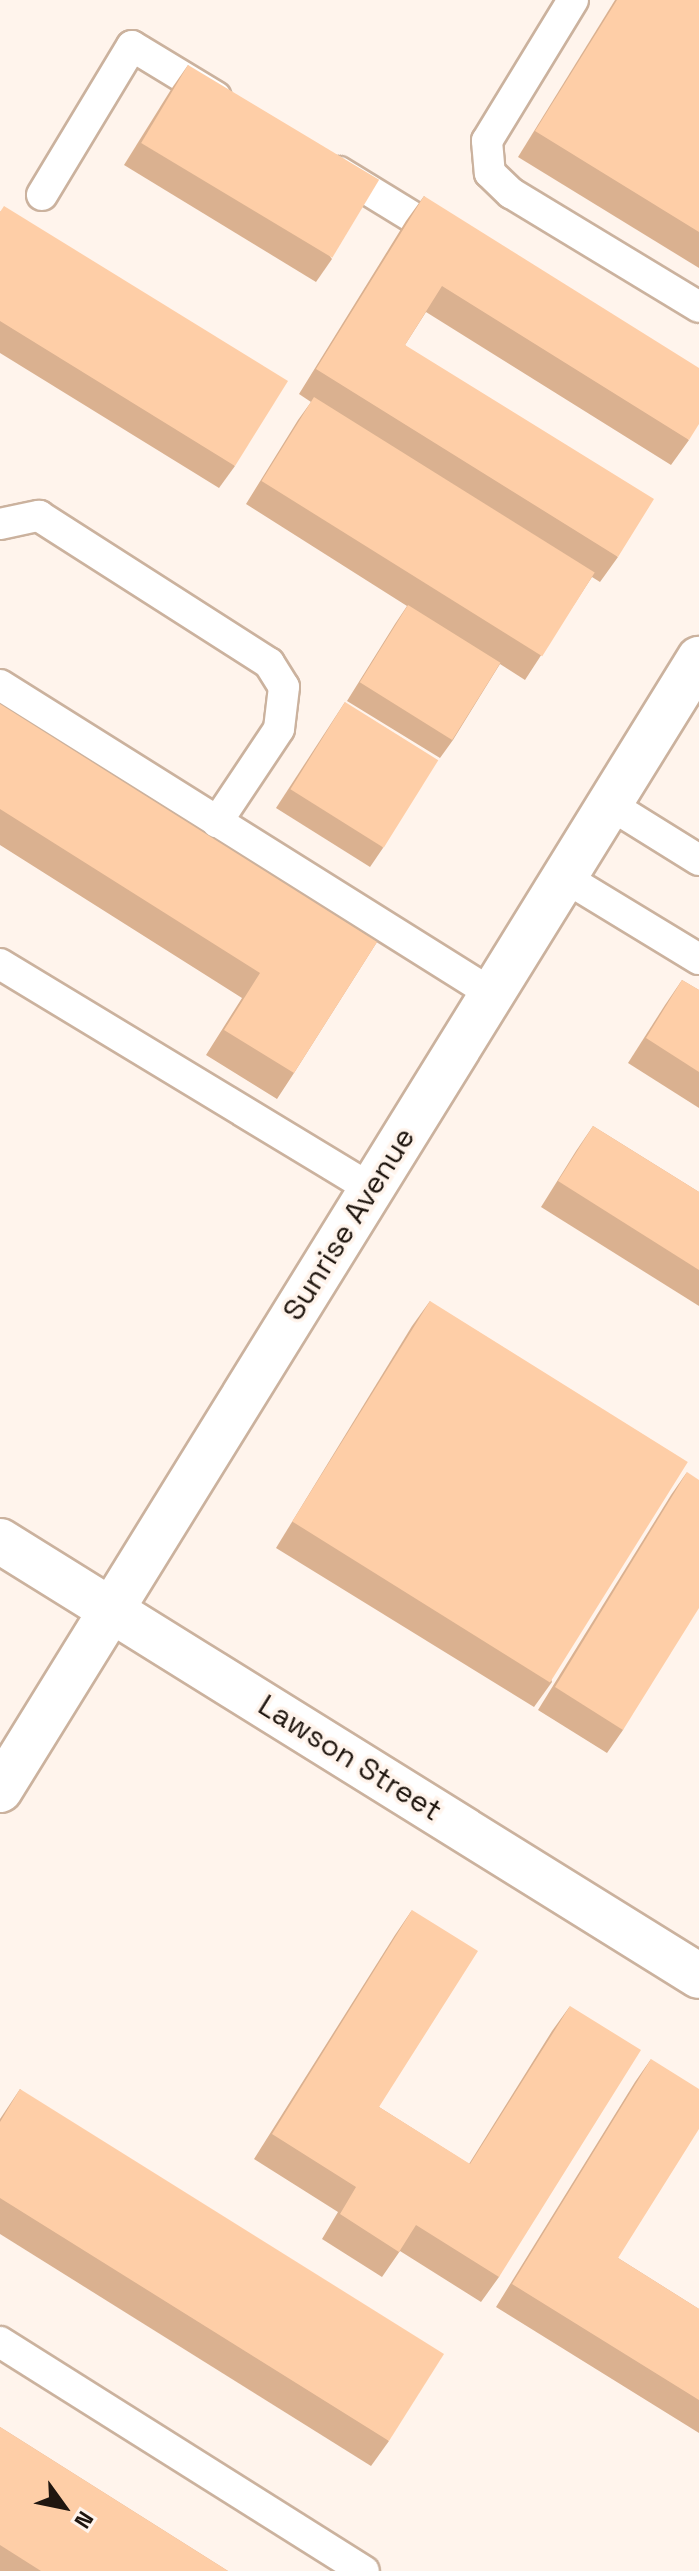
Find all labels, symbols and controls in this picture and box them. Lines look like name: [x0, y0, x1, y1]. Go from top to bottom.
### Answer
street label: Sunrise Avenue: [275, 1121, 423, 1327]
street label: Lawson Street: [252, 1687, 448, 1829]
north arrow: [24, 2467, 104, 2547]
text: N: [68, 2506, 100, 2534]

